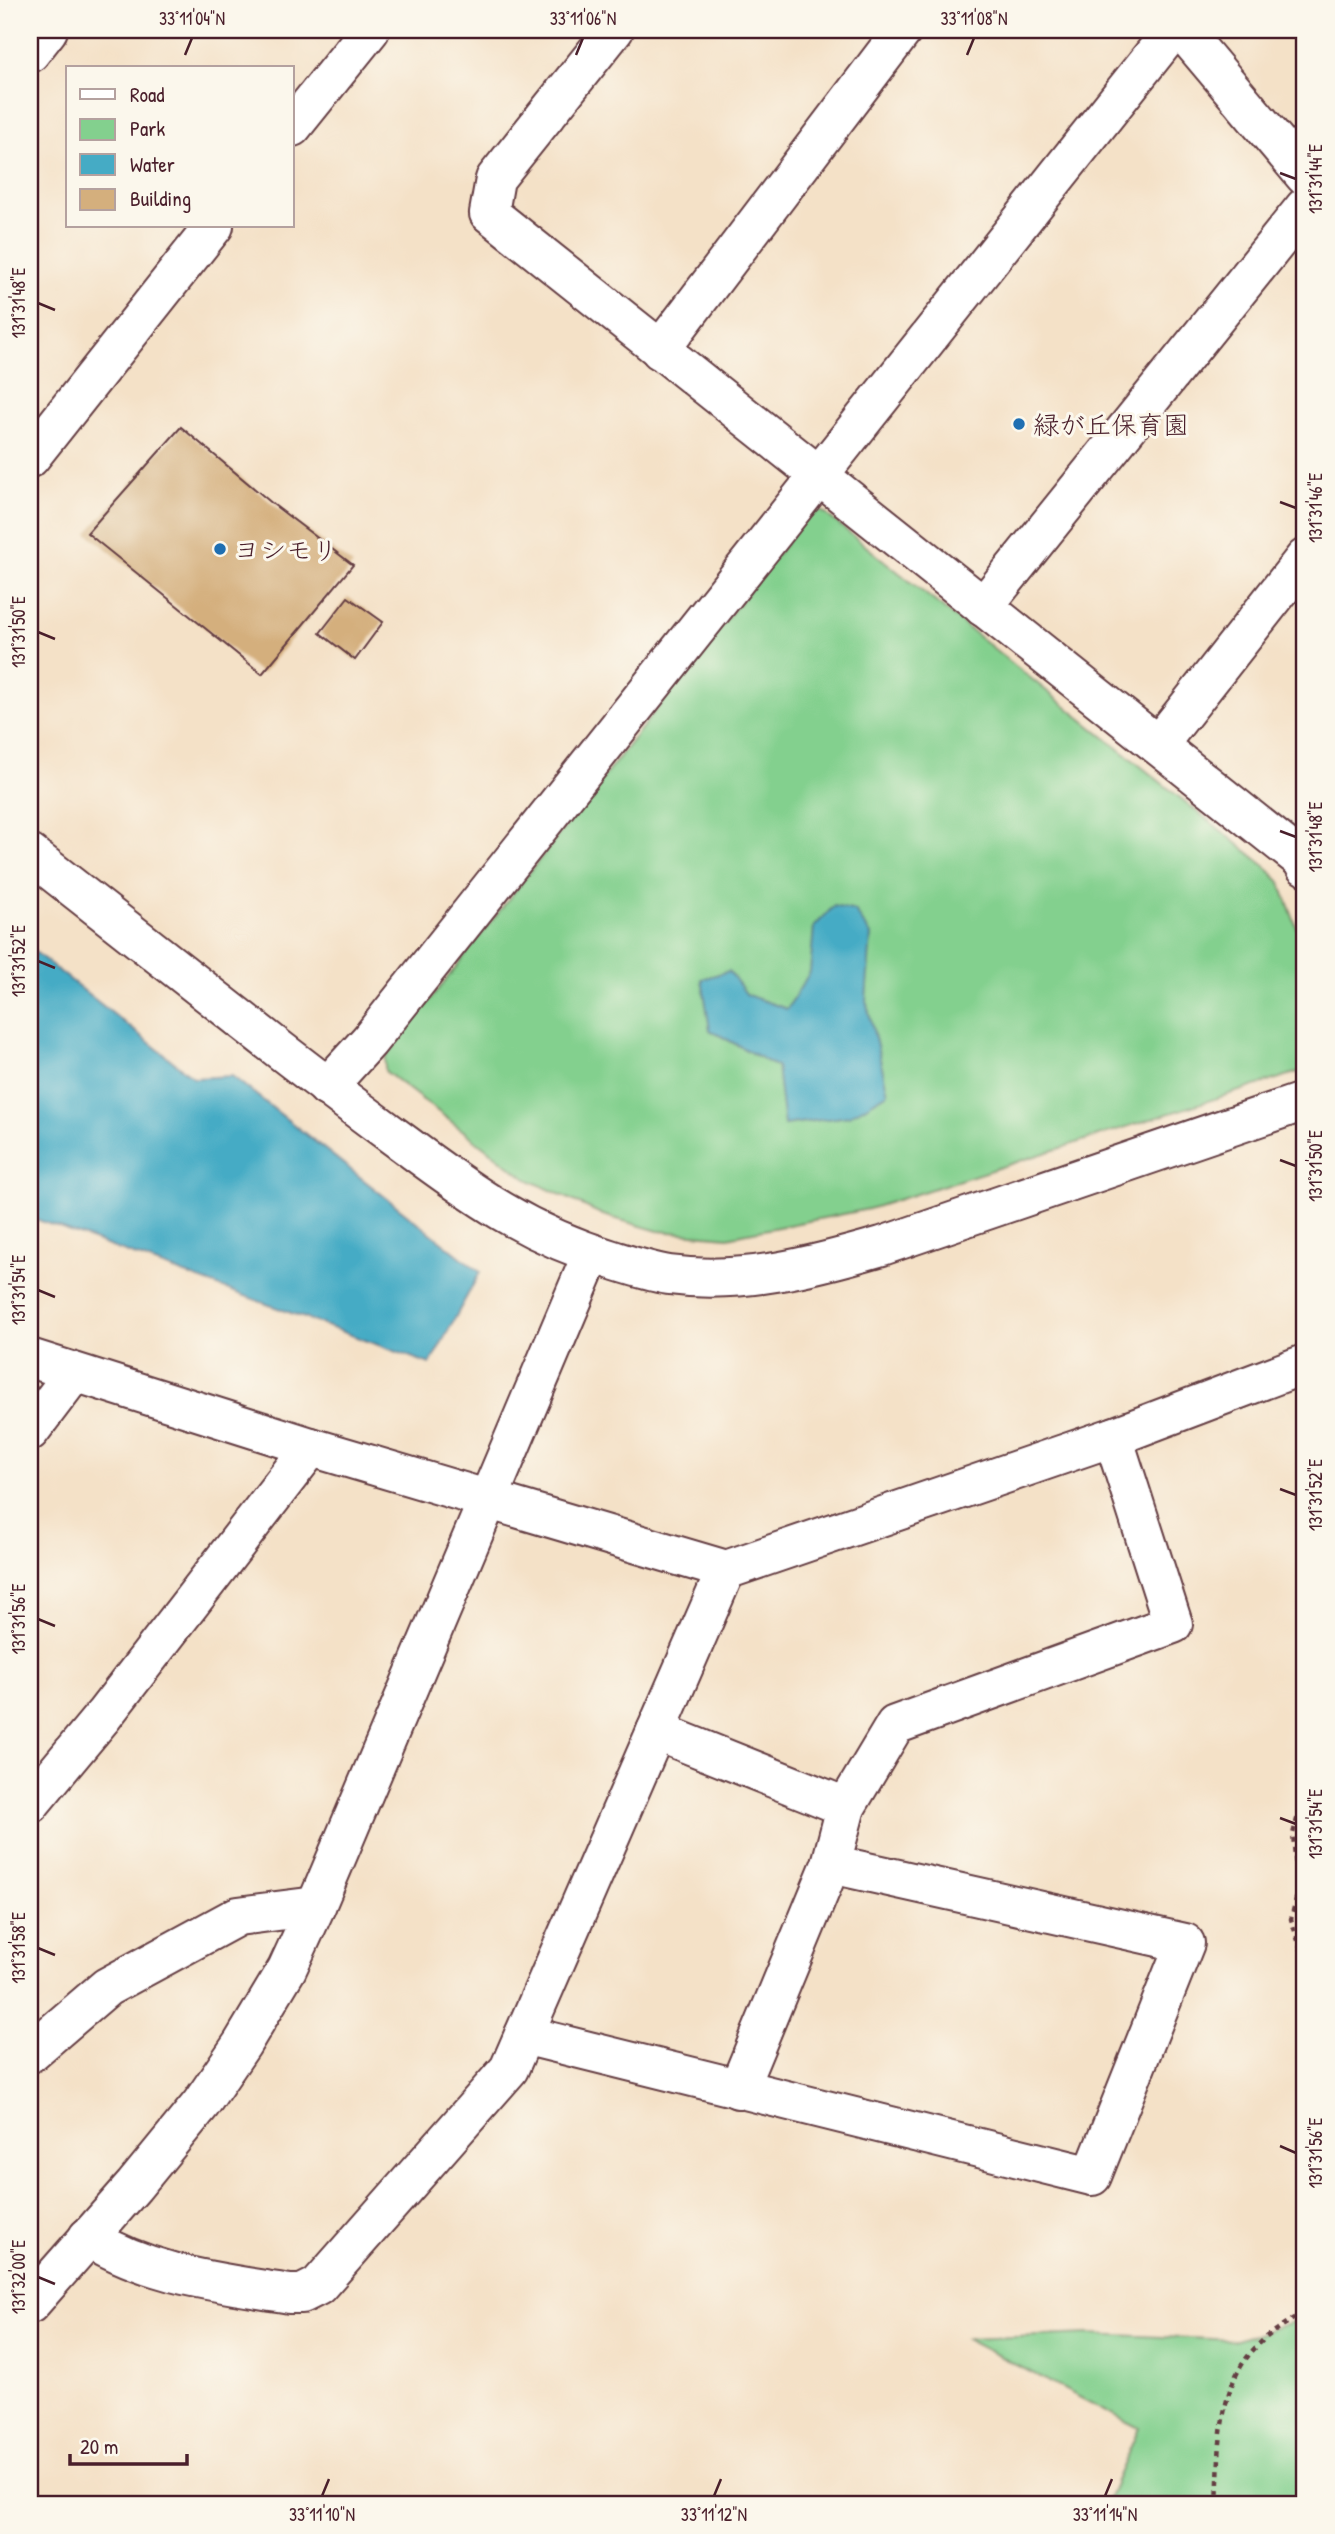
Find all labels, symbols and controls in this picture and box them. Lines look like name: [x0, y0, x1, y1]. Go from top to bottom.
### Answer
text: 33°11'04"N: [159, 6, 225, 31]
text: 33°11'06"N: [550, 6, 616, 31]
text: 33°11'08"N: [940, 6, 1008, 31]
legend: [66, 66, 294, 228]
text: Road: [130, 80, 164, 109]
text: Park: [130, 114, 165, 143]
text: 131°31'44"E: [1303, 144, 1328, 214]
text: Water: [130, 150, 175, 179]
text: Building: [130, 184, 191, 213]
text: 131°31'48"E: [6, 268, 31, 338]
place label: 緑が丘保育園: [1033, 407, 1189, 442]
marker: 緑が丘保育園: [1011, 416, 1027, 432]
text: 131°31'46"E: [1303, 473, 1328, 543]
place label: ヨシモリ: [234, 532, 338, 567]
marker: ヨシモリ: [212, 541, 228, 557]
text: 131°31'50"E: [6, 596, 31, 668]
text: 131°31'48"E: [1303, 802, 1328, 872]
text: 131°31'52"E: [6, 925, 31, 997]
text: 131°31'50"E: [1303, 1130, 1328, 1202]
text: 131°31'54"E: [6, 1255, 31, 1325]
text: 131°31'52"E: [1303, 1459, 1328, 1531]
text: 131°31'56"E: [6, 1583, 31, 1655]
text: 131°31'54"E: [1303, 1789, 1328, 1859]
text: 131°31'58"E: [6, 1912, 31, 1984]
text: 131°31'56"E: [1303, 2117, 1328, 2189]
text: 131°32'00"E: [6, 2240, 31, 2314]
scale bar: [70, 2422, 187, 2466]
text: 20 m: [80, 2432, 118, 2461]
text: 33°11'10"N: [289, 2502, 355, 2527]
text: 33°11'12"N: [681, 2502, 747, 2527]
text: 33°11'14"N: [1073, 2502, 1137, 2527]

